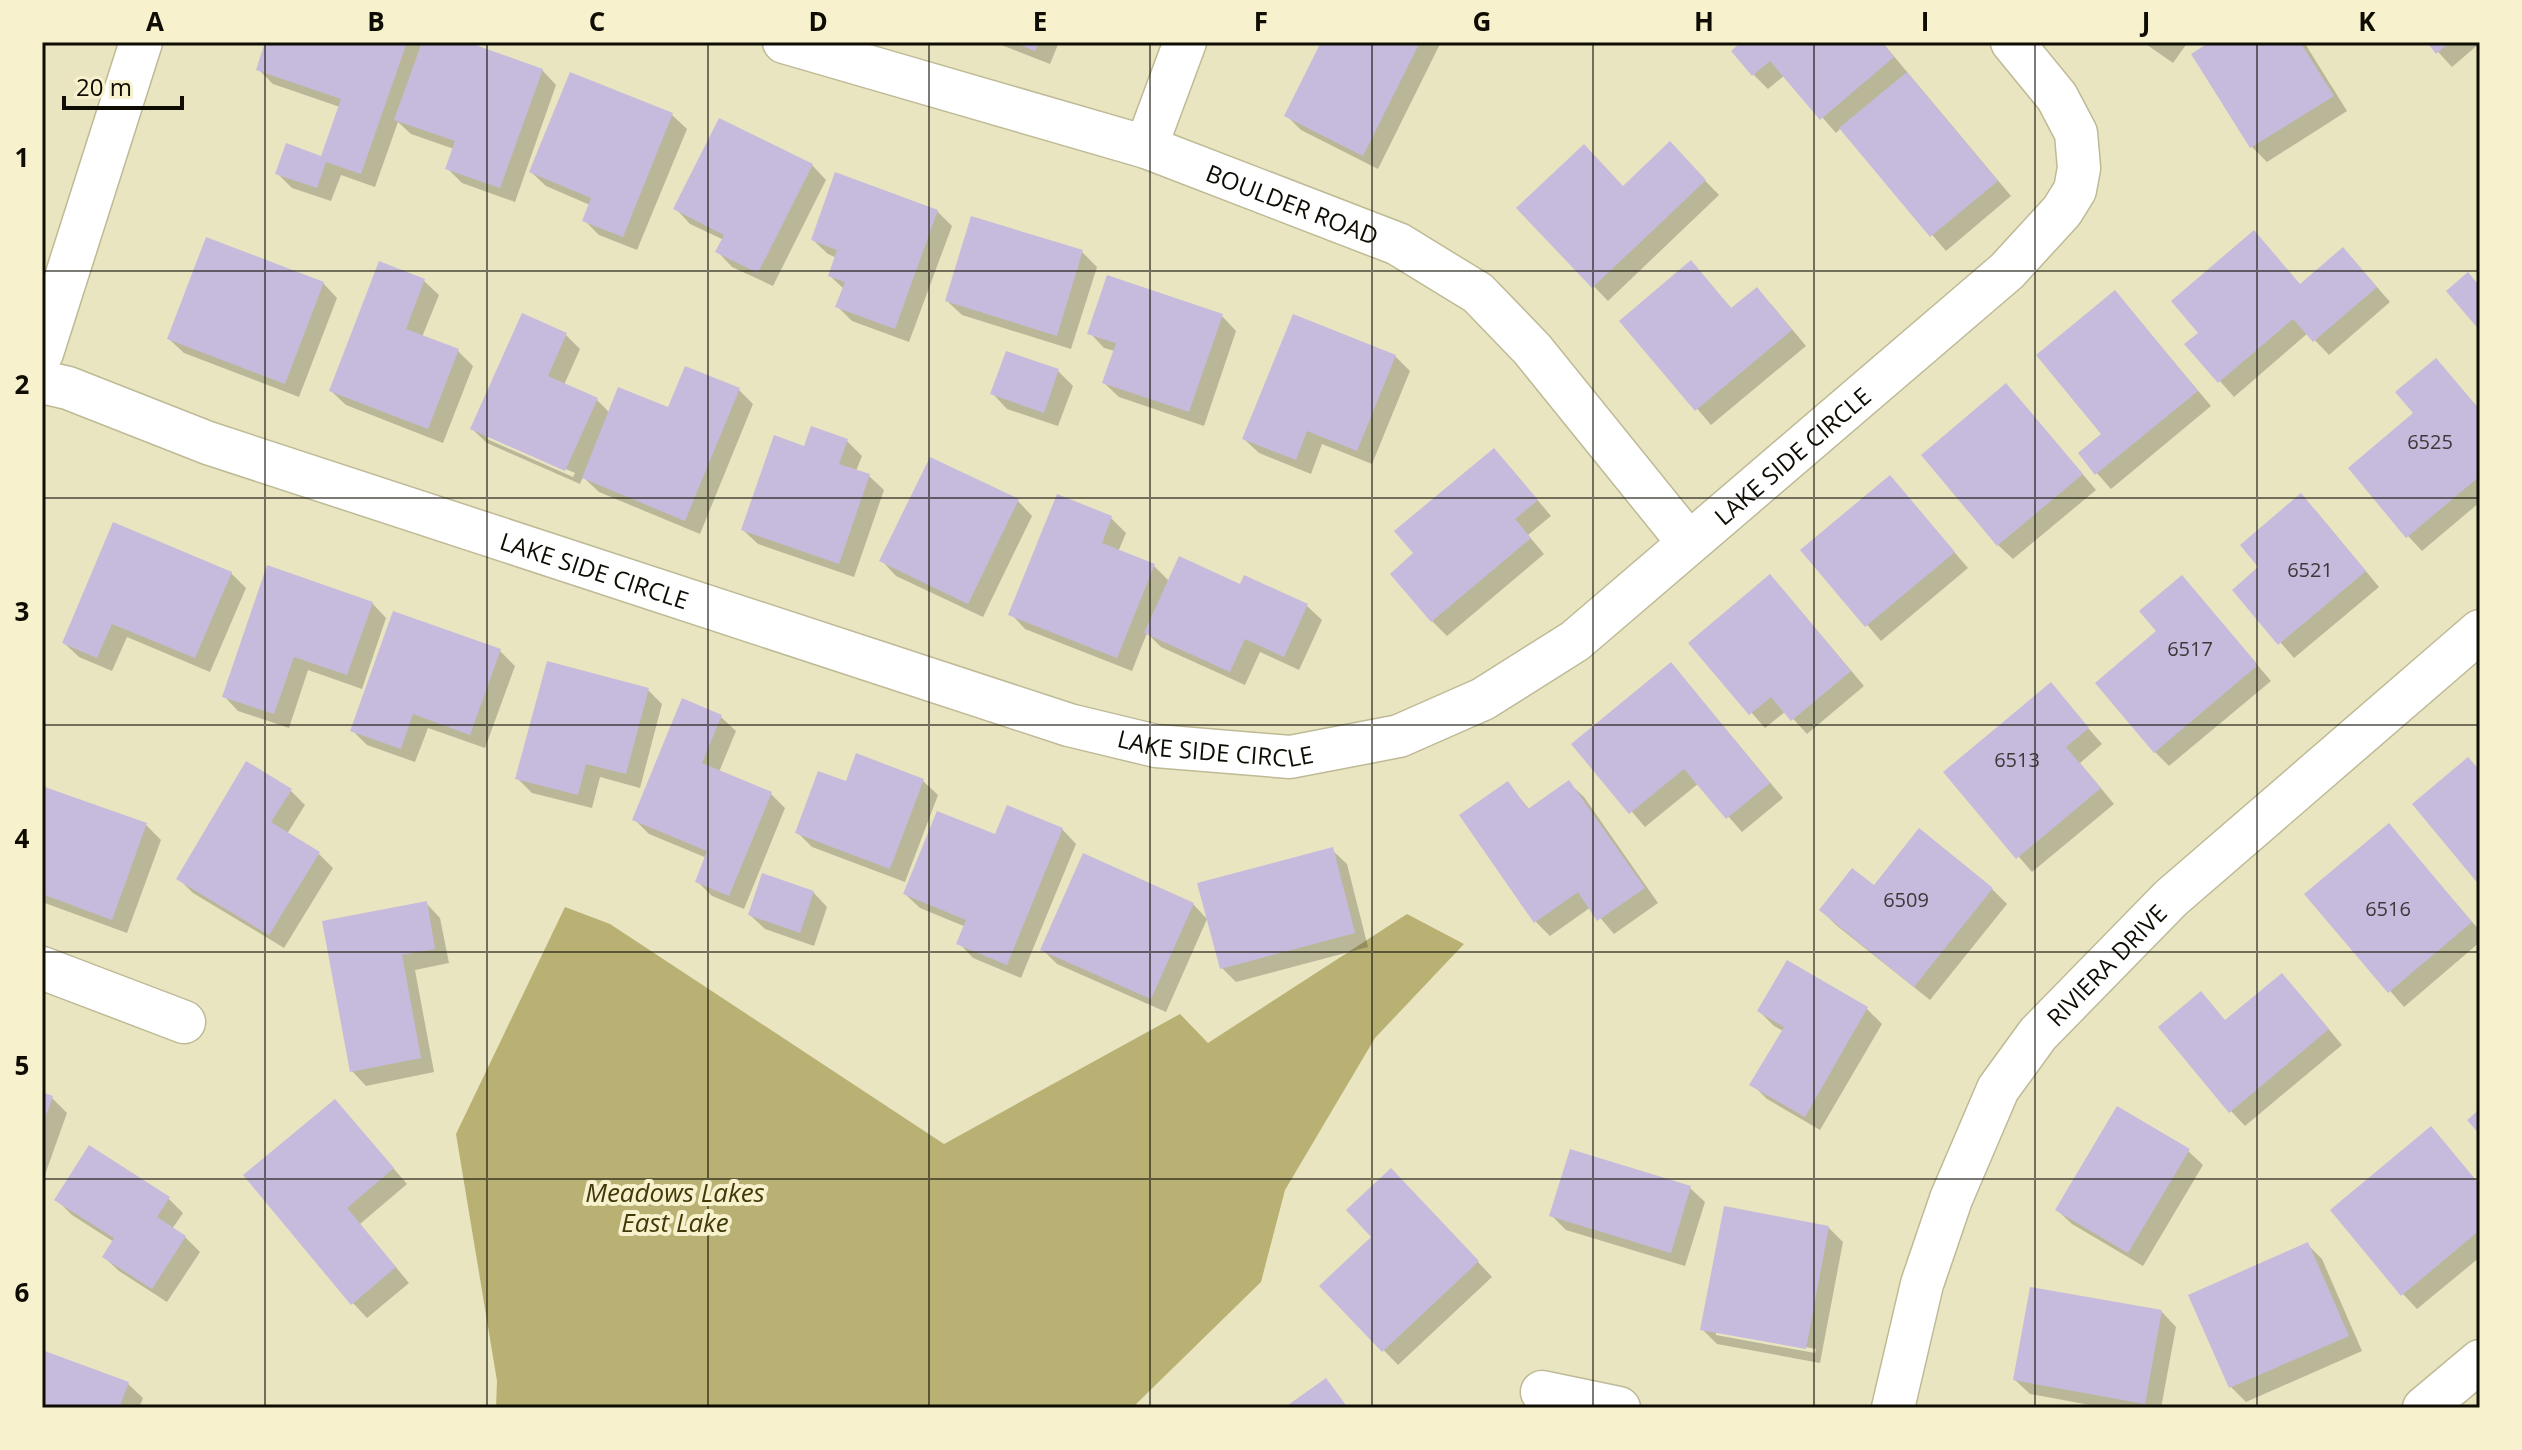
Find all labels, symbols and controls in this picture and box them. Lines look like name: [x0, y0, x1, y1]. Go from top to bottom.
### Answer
text: A: [146, 3, 164, 39]
text: B: [367, 3, 385, 39]
text: C: [589, 3, 605, 39]
text: D: [808, 3, 828, 39]
text: E: [1033, 3, 1047, 39]
text: F: [1254, 3, 1268, 39]
text: G: [1473, 3, 1491, 39]
text: H: [1694, 3, 1714, 39]
text: I: [1921, 3, 1929, 39]
text: J: [2140, 3, 2150, 39]
text: K: [2358, 3, 2376, 39]
scale bar: [64, 60, 182, 110]
text: 20 m: [76, 70, 132, 103]
text: 1: [15, 139, 29, 175]
street label: BOULDER ROAD: [1202, 155, 1384, 252]
text: 2: [15, 366, 30, 402]
street label: LAKE SIDE CIRCLE: [1706, 379, 1877, 532]
house number: 6525: [2407, 428, 2453, 455]
street label: LAKE SIDE CIRCLE: [496, 523, 693, 616]
house number: 6521: [2287, 556, 2333, 583]
text: 3: [15, 593, 29, 629]
house number: 6517: [2167, 635, 2213, 662]
street label: LAKE SIDE CIRCLE: [1114, 721, 1316, 774]
house number: 6513: [1994, 746, 2040, 773]
text: 4: [15, 820, 30, 856]
house number: 6509: [1883, 886, 1929, 913]
house number: 6516: [2365, 895, 2411, 922]
street label: RIVIERA DRIVE: [2039, 896, 2173, 1033]
text: 5: [15, 1047, 29, 1083]
water label: Meadows Lakes East Lake: [585, 1174, 765, 1240]
text: 6: [15, 1274, 30, 1310]

